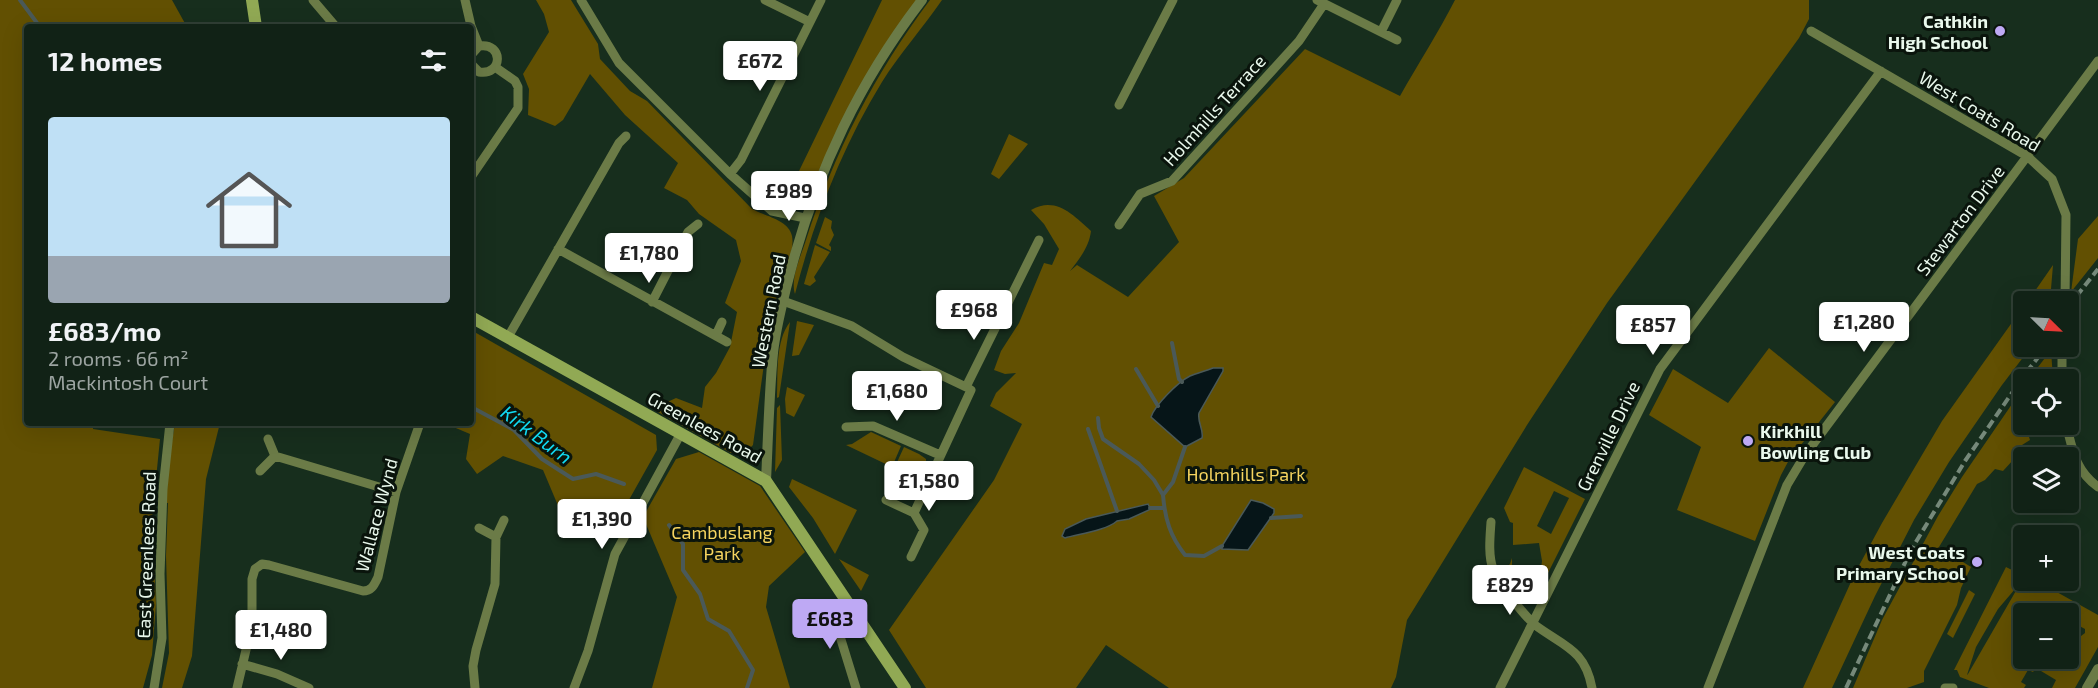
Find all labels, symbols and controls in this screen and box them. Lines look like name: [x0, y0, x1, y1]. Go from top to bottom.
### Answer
place label: Cathkin High School: [1888, 10, 1988, 53]
marker: Cathkin High School: [1993, 24, 2007, 38]
pin: £672: [724, 41, 796, 92]
icon: filters: [417, 44, 450, 77]
text: 12 homes: [48, 45, 162, 76]
text: £672: [737, 48, 783, 72]
street label: Holmhills Terrace: [1158, 50, 1270, 170]
street label: West Coats Road: [1915, 66, 2045, 156]
icon: home: [195, 156, 303, 264]
street label: Stewarton Drive: [1911, 160, 2009, 280]
pin: £989: [753, 171, 825, 222]
text: £989: [765, 178, 813, 202]
pin: £1,780: [600, 233, 698, 284]
text: £1,780: [619, 240, 679, 264]
street label: Western Road: [746, 252, 790, 370]
pin: £968: [938, 290, 1010, 341]
north arrow: [2013, 291, 2079, 357]
map controls: [2013, 291, 2079, 669]
text: £968: [950, 297, 998, 321]
pin: £1,280: [1815, 302, 1913, 353]
pin: £857: [1617, 305, 1689, 356]
text: £1,280: [1833, 309, 1895, 333]
text: £857: [1630, 312, 1676, 336]
text: £683/mo: [48, 315, 161, 346]
text: 2 rooms · 66 m²: [48, 346, 189, 370]
button: locate: [2013, 369, 2079, 435]
text: Mackintosh Court: [48, 370, 208, 394]
pin: £1,680: [848, 371, 946, 422]
street label: Grenville Drive: [1572, 377, 1644, 495]
text: £1,680: [866, 378, 928, 402]
street label: Greenlees Road: [644, 387, 766, 467]
water label: Kirk Burn: [497, 399, 577, 469]
place label: Kirkhill Bowling Club: [1760, 420, 1871, 463]
marker: Kirkhill Bowling Club: [1741, 434, 1755, 448]
button: layers: [2013, 447, 2079, 513]
street label: Wallace Wynd: [350, 456, 402, 574]
pin: £1,580: [880, 461, 978, 512]
park label: Holmhills Park: [1187, 463, 1305, 485]
text: £1,580: [898, 468, 960, 492]
street label: East Greenlees Road: [132, 471, 160, 639]
pin: £1,390: [553, 499, 651, 550]
text: £1,390: [572, 506, 632, 530]
park label: Cambuslang Park: [671, 521, 773, 564]
button: +: [2013, 525, 2079, 591]
place label: West Coats Primary School: [1836, 541, 1965, 584]
marker: West Coats Primary School: [1970, 555, 1984, 569]
pin: £829: [1474, 565, 1546, 616]
text: £829: [1486, 572, 1534, 596]
pin: £683: [794, 599, 866, 650]
button: −: [2013, 603, 2079, 669]
text: £683: [806, 606, 854, 630]
pin: £1,480: [232, 610, 330, 661]
text: £1,480: [250, 617, 312, 641]

